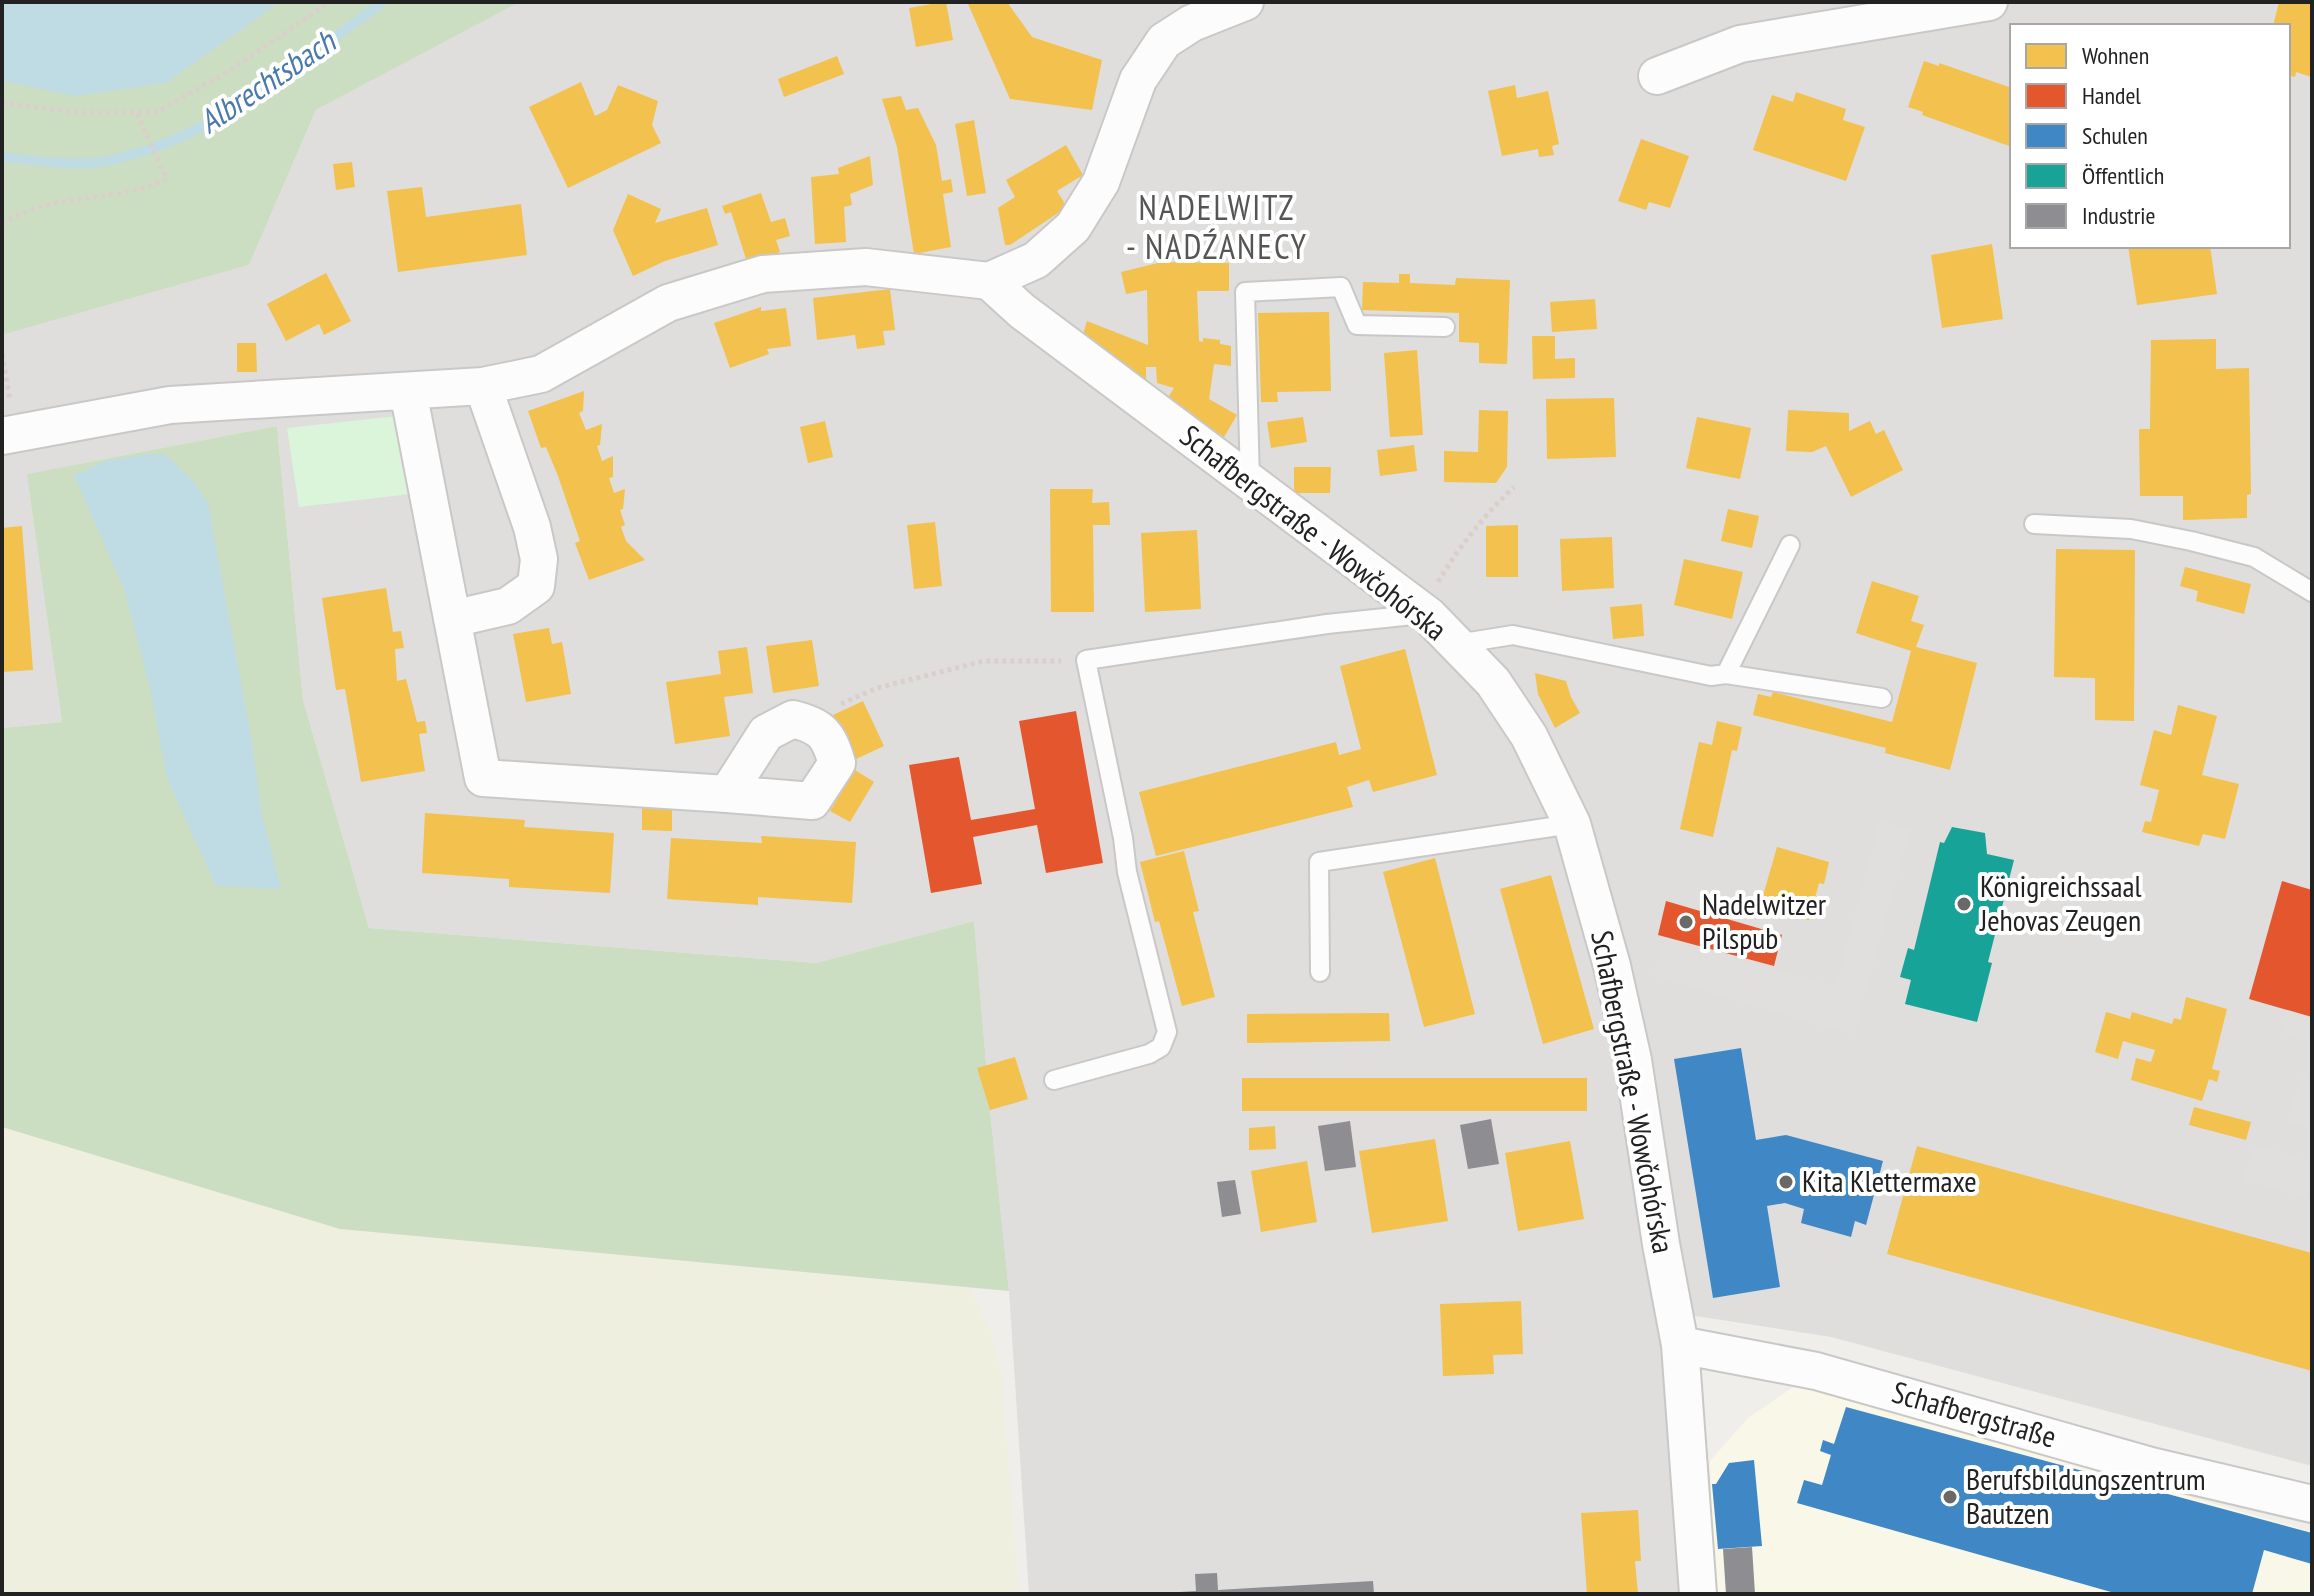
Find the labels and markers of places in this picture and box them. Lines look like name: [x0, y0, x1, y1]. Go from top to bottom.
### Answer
place label: Königreichssaal Jehovas Zeugen: [1979, 866, 2142, 939]
place label: Nadelwitzer Pilspub: [1702, 884, 1827, 957]
marker: Königreichssaal Jehovas Zeugen: [1955, 895, 1973, 913]
marker: Nadelwitzer Pilspub: [1677, 913, 1695, 931]
place label: Kita Klettermaxe: [1802, 1161, 1977, 1200]
marker: Kita Klettermaxe: [1777, 1173, 1795, 1191]
place label: Berufsbildungszentrum Bautzen: [1966, 1459, 2205, 1532]
marker: Berufsbildungszentrum Bautzen: [1941, 1488, 1959, 1506]

